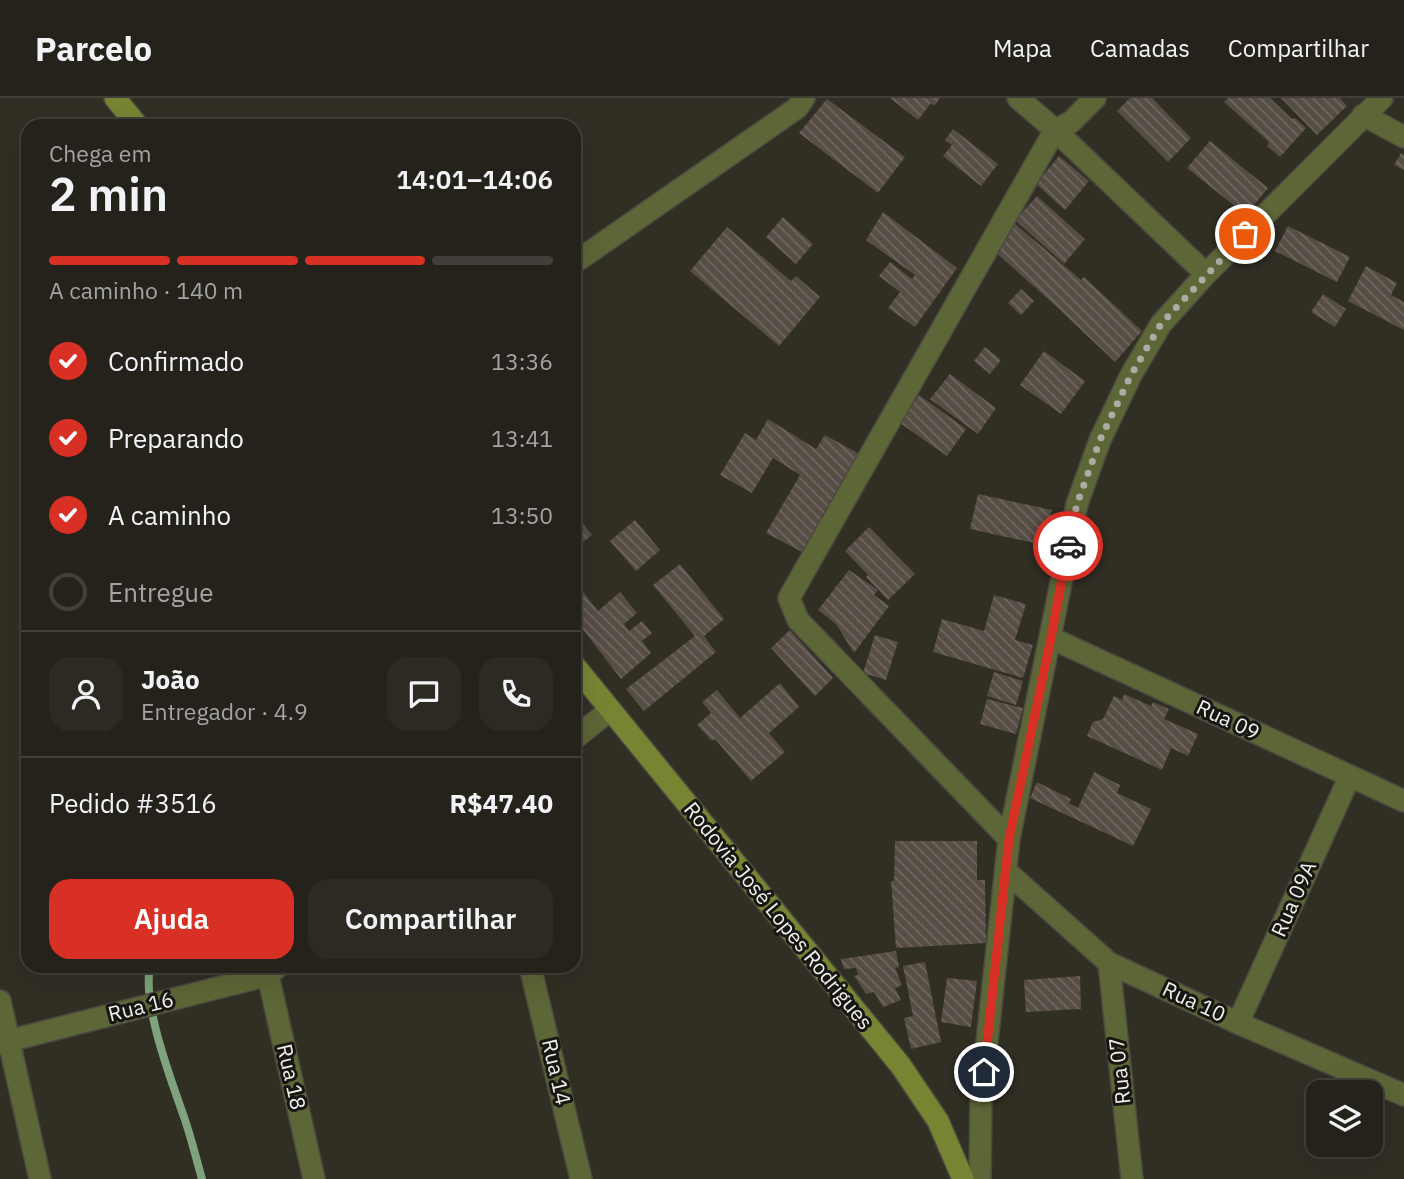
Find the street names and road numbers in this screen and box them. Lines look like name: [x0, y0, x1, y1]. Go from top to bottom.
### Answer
street label: Rua 09: [1192, 692, 1265, 746]
street label: Rodovia José Lopes Rodrigues: [678, 796, 879, 1035]
street label: Rua 09A: [1264, 856, 1322, 941]
street label: Rua 10: [1158, 974, 1231, 1028]
street label: Rua 16: [105, 984, 177, 1028]
street label: Rua 14: [536, 1036, 578, 1107]
street label: Rua 07: [1102, 1036, 1136, 1106]
street label: Rua 18: [271, 1041, 313, 1112]

